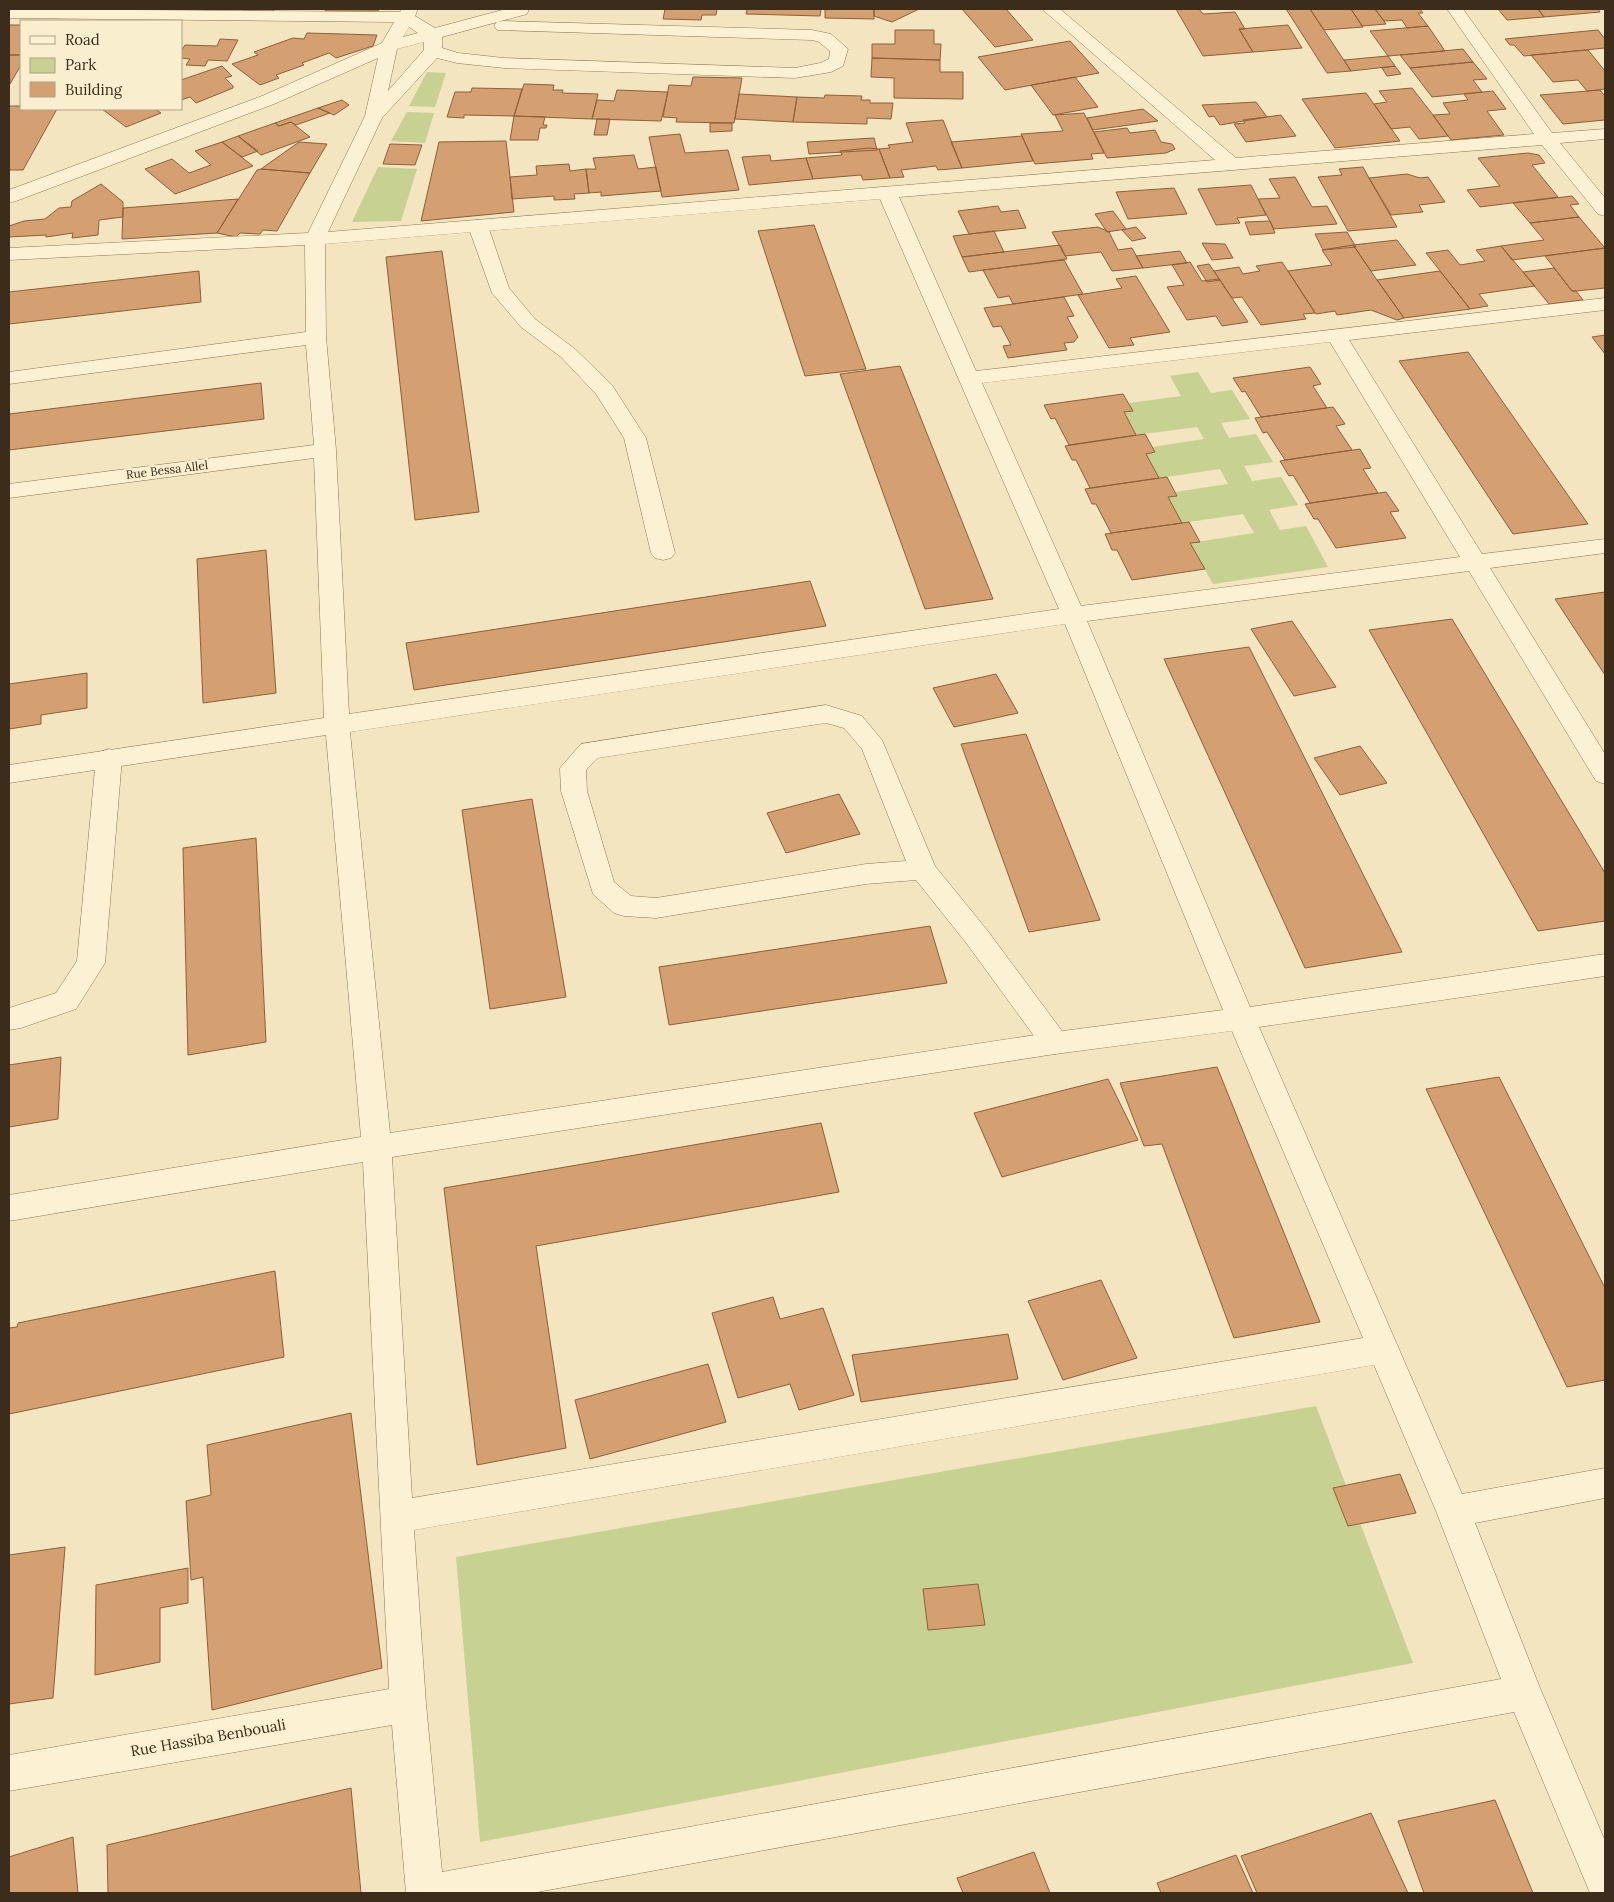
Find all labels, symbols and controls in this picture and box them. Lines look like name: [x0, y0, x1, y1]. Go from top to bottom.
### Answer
legend: [20, 20, 182, 110]
text: Road: [65, 30, 100, 49]
text: Park: [65, 55, 96, 74]
text: Building: [65, 80, 123, 99]
street label: Rue Bessa Allel: [125, 457, 209, 482]
street label: Rue Hassiba Benbouali: [129, 1714, 287, 1761]

